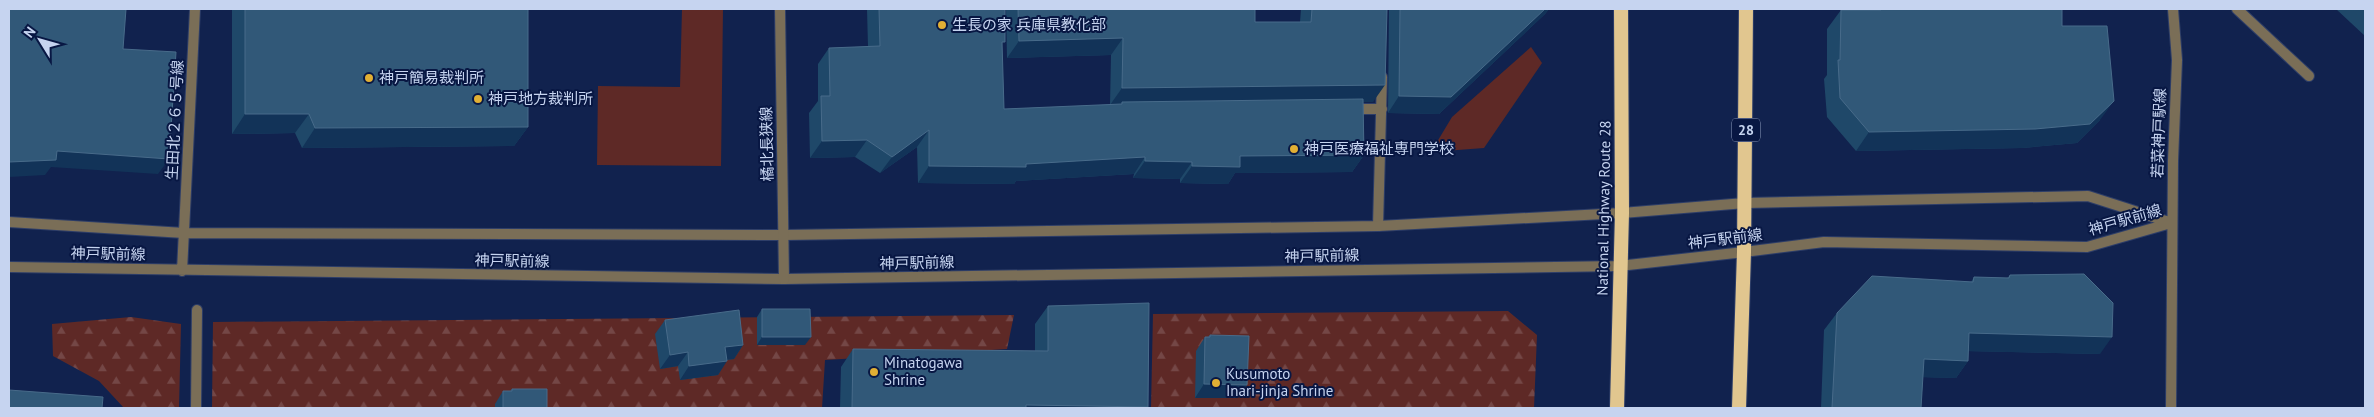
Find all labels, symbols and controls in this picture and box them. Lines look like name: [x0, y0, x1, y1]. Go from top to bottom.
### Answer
north arrow: [15, 15, 65, 65]
place label: 生長の家 兵庫県教化部: [952, 15, 1106, 34]
marker: 生長の家 兵庫県教化部: [936, 19, 948, 31]
text: N: [20, 23, 40, 41]
street label: 生田北２６５号線: [162, 60, 187, 180]
place label: 神戸簡易裁判所: [379, 68, 484, 87]
marker: 神戸簡易裁判所: [363, 72, 375, 84]
street label: 若菜神戸駅線: [2147, 88, 2170, 178]
place label: 神戸地方裁判所: [488, 89, 593, 108]
marker: 神戸地方裁判所: [472, 93, 484, 105]
street label: 橘北長狭線: [756, 106, 777, 182]
road number: 28: [1732, 118, 1760, 142]
street label: National Highway Route 28: [1592, 120, 1615, 296]
place label: 神戸医療福祉専門学校: [1304, 139, 1454, 158]
marker: 神戸医療福祉専門学校: [1288, 143, 1300, 155]
street label: 神戸駅前線: [2086, 200, 2164, 239]
street label: 神戸駅前線: [1687, 225, 1763, 253]
street label: 神戸駅前線: [70, 243, 146, 264]
street label: 神戸駅前線: [1284, 245, 1360, 266]
street label: 神戸駅前線: [474, 250, 550, 271]
street label: 神戸駅前線: [879, 252, 955, 273]
place label: Minatogawa Shrine: [884, 353, 962, 389]
place label: Kusumoto Inari-jinja Shrine: [1226, 364, 1333, 400]
marker: Minatogawa Shrine: [868, 366, 880, 378]
marker: Kusumoto Inari-jinja Shrine: [1210, 377, 1222, 389]

